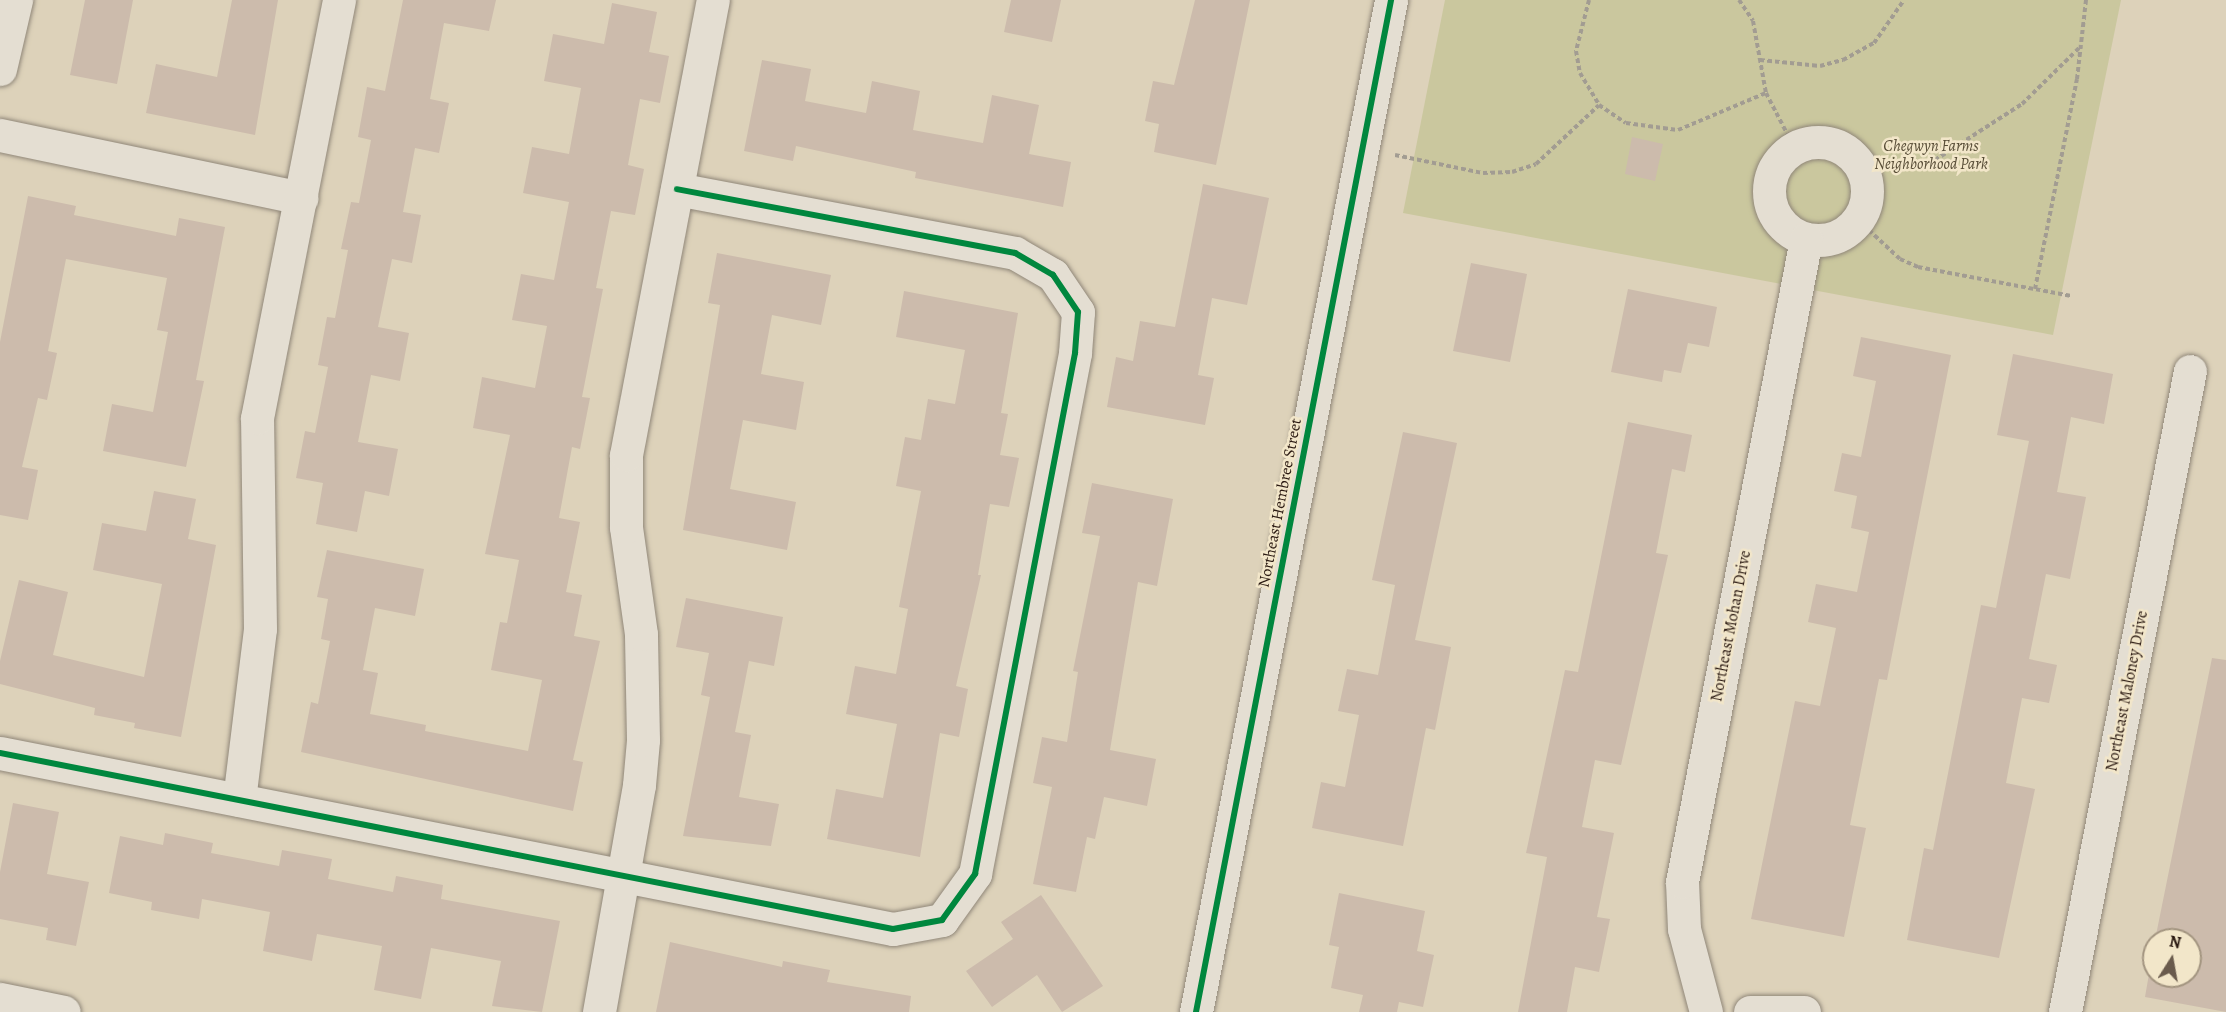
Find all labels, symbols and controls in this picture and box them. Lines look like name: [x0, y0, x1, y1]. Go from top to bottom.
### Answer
park label: Chegwyn Farms Neighborhood Park: [1874, 136, 1988, 174]
street label: Northeast Hembree Street: [1254, 417, 1306, 589]
street label: Northeast Mohan Drive: [1707, 549, 1755, 703]
street label: Northeast Maloney Drive: [2102, 609, 2152, 773]
north arrow: [2142, 928, 2202, 988]
text: N: [2167, 930, 2183, 954]

